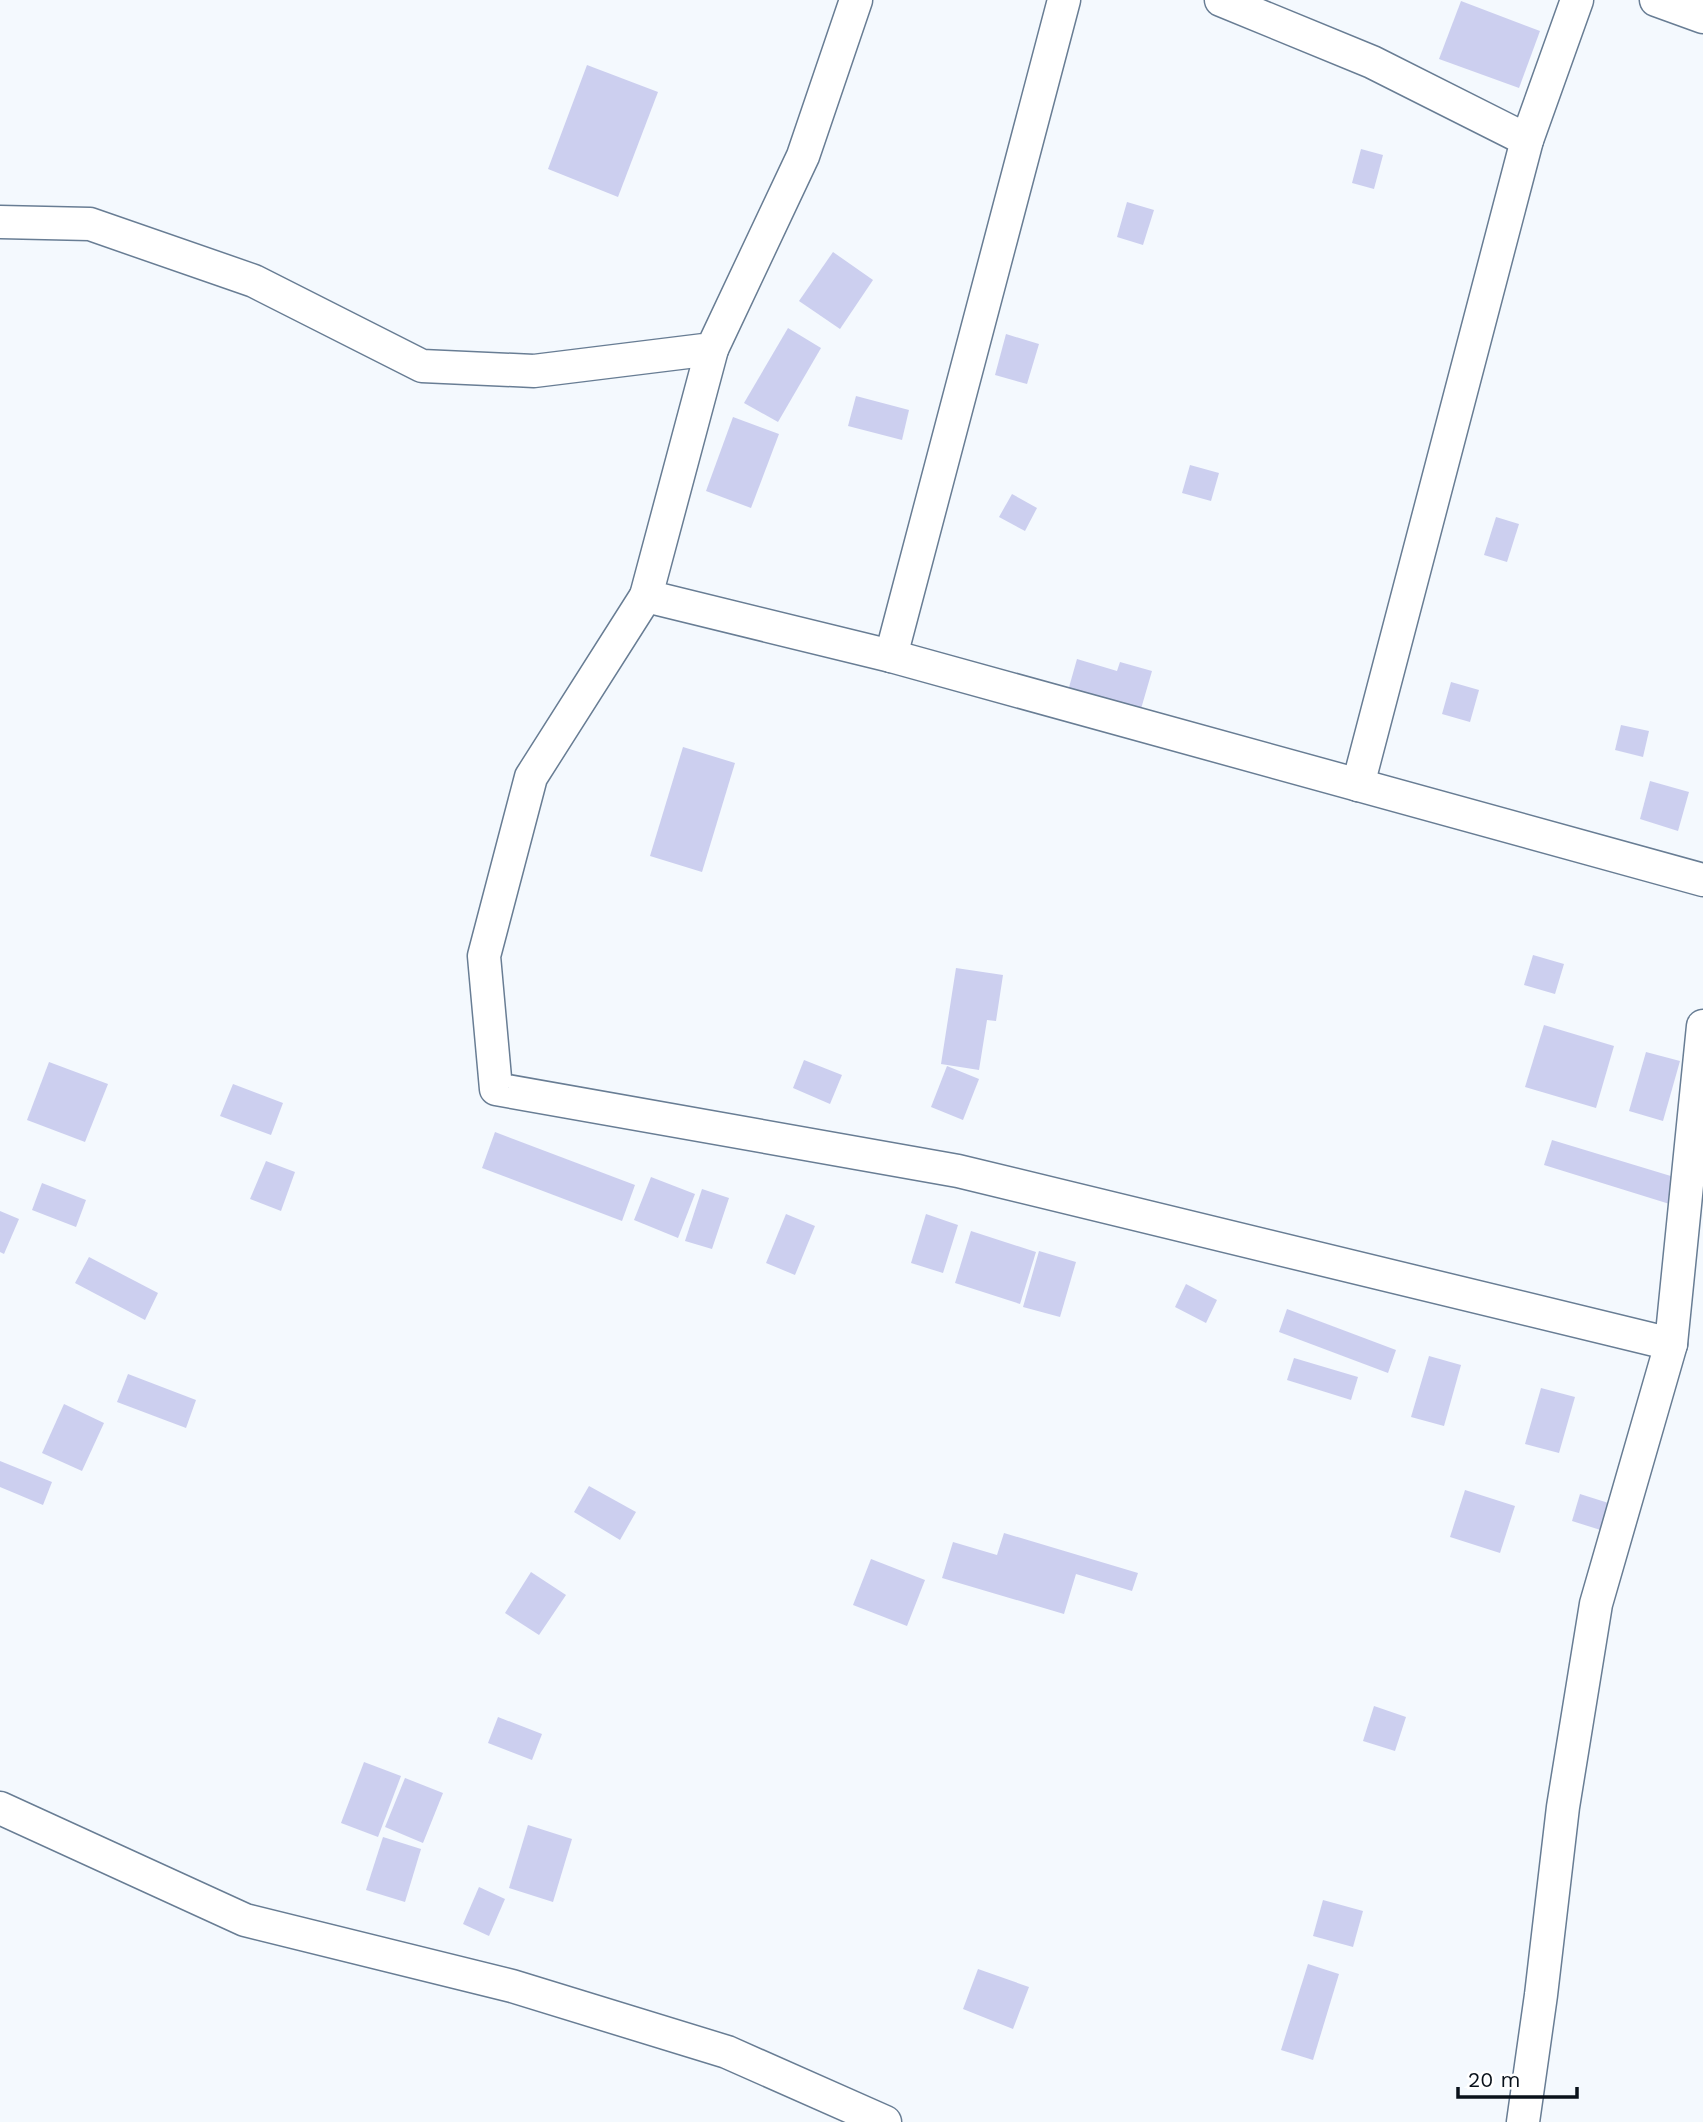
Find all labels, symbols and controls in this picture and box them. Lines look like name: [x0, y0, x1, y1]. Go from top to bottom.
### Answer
scale bar: [1458, 2056, 1577, 2100]
text: 20 m: [1468, 2067, 1520, 2092]

